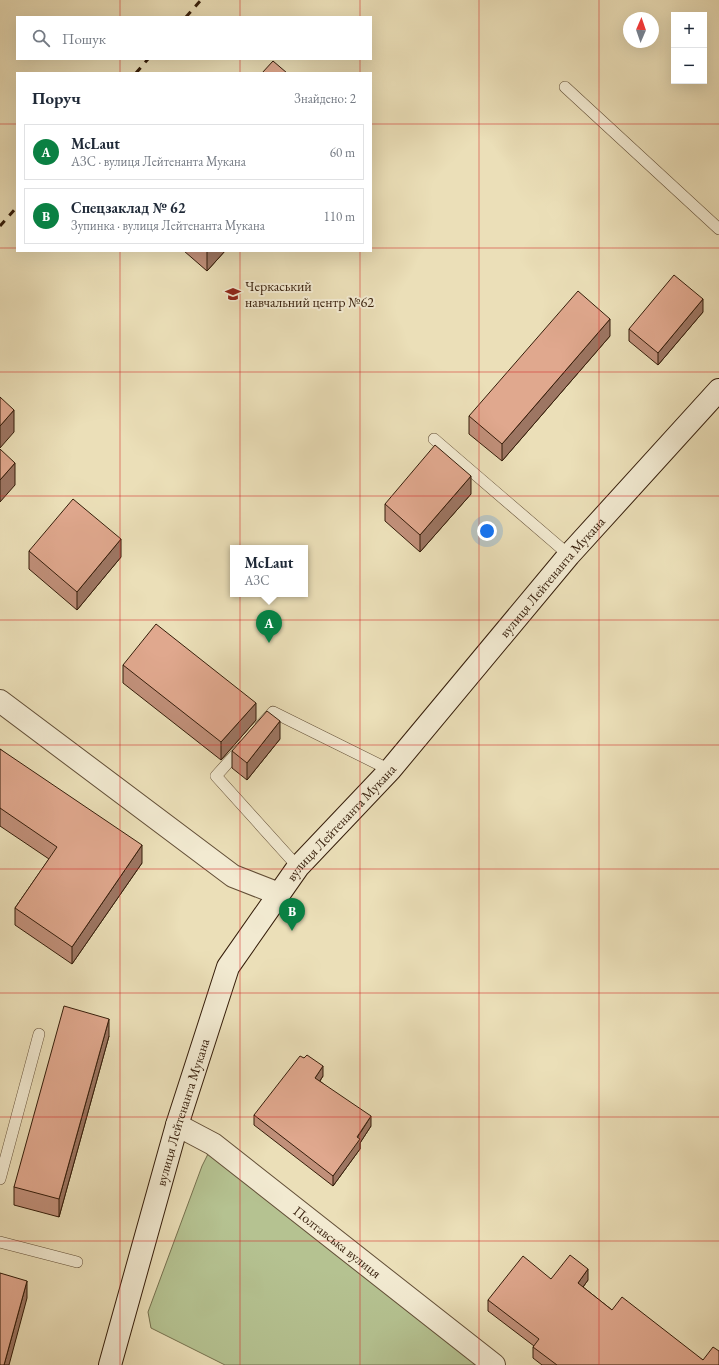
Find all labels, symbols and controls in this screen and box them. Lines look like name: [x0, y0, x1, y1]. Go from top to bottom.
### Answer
north arrow: [623, 12, 659, 48]
map controls: [671, 12, 707, 84]
button: +: [671, 12, 707, 48]
search box: [16, 16, 372, 60]
icon: search: [30, 27, 52, 49]
text: Пошук: [62, 29, 106, 48]
button: −: [671, 48, 707, 84]
text: Поруч: [32, 87, 81, 109]
text: Знайдено: 2: [294, 90, 356, 107]
text: McLaut: [71, 134, 120, 153]
text: A: [41, 144, 51, 161]
text: 60 m: [330, 144, 355, 161]
text: АЗС · вулиця Лейтенанта Мукана: [71, 153, 246, 170]
text: Спецзаклад № 62: [71, 198, 186, 217]
text: B: [42, 208, 50, 225]
text: 110 m: [324, 208, 355, 225]
text: Зупинка · вулиця Лейтенанта Мукана: [71, 217, 265, 234]
place label: Черкаський навчальний центр №62: [245, 277, 374, 311]
school or university icon: Черкаський навчальний центр №62: [224, 285, 242, 303]
street label: вулиця Лейтенанта Мукана: [495, 512, 609, 641]
your location: [477, 521, 497, 541]
popup: [230, 545, 308, 597]
text: McLaut: [245, 553, 293, 572]
text: АЗС: [245, 572, 269, 589]
pin: A: [256, 610, 282, 643]
street label: вулиця Лейтенанта Мукана: [282, 760, 400, 884]
pin: B: [279, 898, 305, 931]
street label: вулиця Лейтенанта Мукана: [151, 1036, 214, 1188]
street label: Полтавська вулиця: [290, 1202, 385, 1282]

